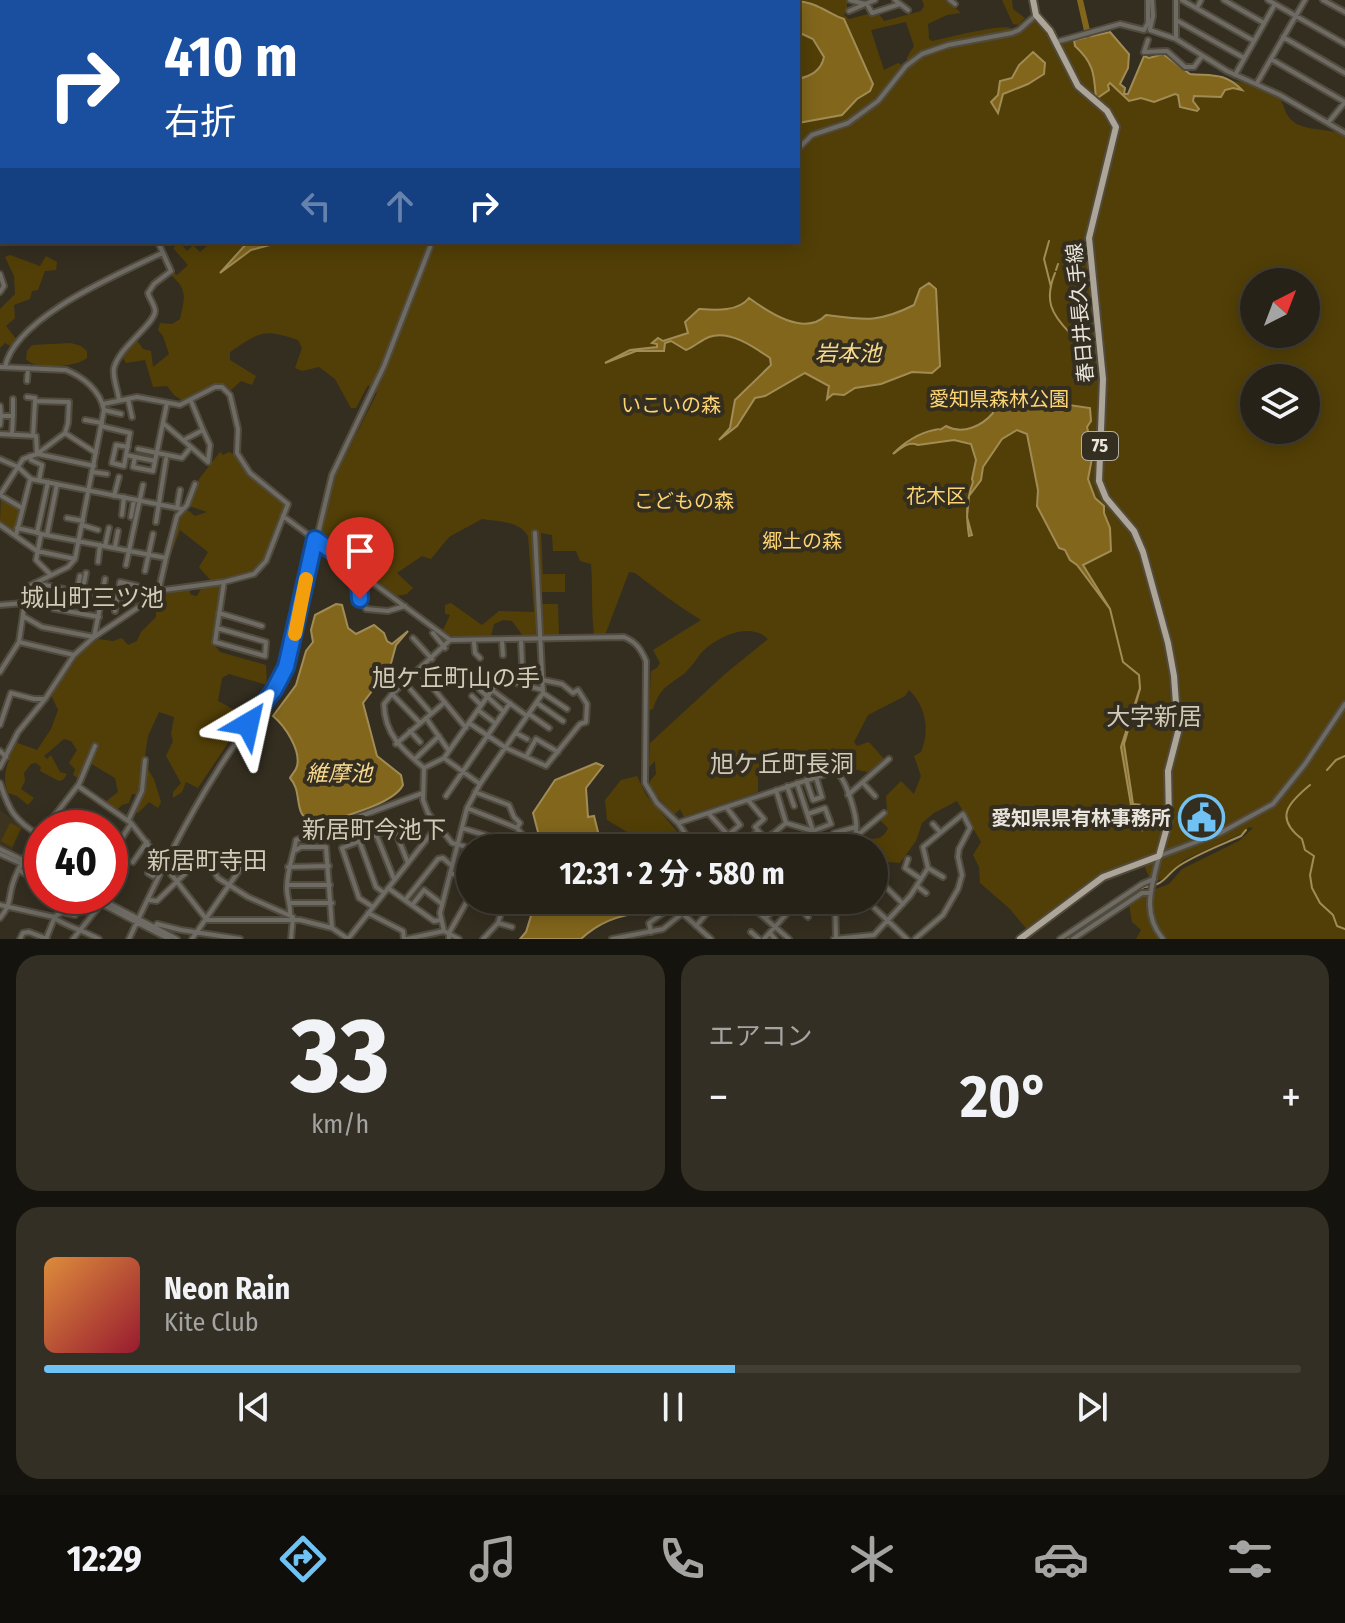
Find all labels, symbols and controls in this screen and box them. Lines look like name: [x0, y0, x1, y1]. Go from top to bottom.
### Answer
text: 410 m: [164, 24, 298, 91]
icon: right: [32, 32, 136, 136]
text: 右折: [164, 100, 236, 144]
icon: left: [294, 184, 338, 228]
icon: ahead: [378, 184, 422, 228]
icon: right: [462, 184, 506, 228]
street label: 春日井長久手線: [1062, 242, 1098, 384]
north arrow: [1240, 268, 1320, 348]
map controls: [1240, 268, 1320, 444]
water label: 岩本池: [815, 340, 883, 367]
button: layers: [1240, 364, 1320, 444]
park label: 愛知県森林公園: [929, 387, 1069, 411]
park label: いこいの森: [621, 393, 721, 417]
road number: 75: [1082, 432, 1118, 460]
park label: 花木区: [906, 484, 966, 508]
park label: こどもの森: [634, 489, 734, 513]
pin: [326, 517, 394, 599]
icon: arrive: [338, 529, 382, 573]
park label: 郷土の森: [762, 529, 842, 553]
district label: 城山町三ツ池: [20, 584, 164, 612]
district label: 旭ケ丘町山の手: [372, 664, 540, 692]
position arrow: [206, 682, 290, 766]
district label: 大字新居: [1106, 703, 1202, 731]
district label: 旭ケ丘町長洞: [710, 750, 854, 778]
water label: 維摩池: [306, 760, 374, 787]
public building icon: 愛知県県有林事務所: [1178, 794, 1226, 842]
place label: 愛知県県有林事務所: [991, 806, 1171, 830]
speed limit sign: 40: [24, 810, 128, 914]
district label: 新居町今池下: [302, 816, 446, 844]
district label: 新居町寺田: [147, 847, 267, 875]
text: 12:31 · 2 分 · 580 m: [559, 856, 785, 892]
text: 33: [291, 994, 389, 1119]
text: エアコン: [709, 1021, 813, 1052]
text: 20°: [960, 1061, 1049, 1133]
text: −: [709, 1071, 728, 1124]
text: +: [1281, 1071, 1301, 1124]
text: km/h: [311, 1109, 369, 1140]
text: Neon Rain: [164, 1271, 290, 1307]
text: Kite Club: [164, 1307, 259, 1338]
icon: previous: [232, 1385, 276, 1429]
icon: pause: [651, 1385, 695, 1429]
icon: next: [1070, 1385, 1114, 1429]
icon: directions: [275, 1531, 331, 1587]
icon: music: [465, 1531, 521, 1587]
icon: phone: [654, 1531, 710, 1587]
icon: climate: [844, 1531, 900, 1587]
icon: car: [1033, 1531, 1089, 1587]
icon: filters: [1222, 1531, 1278, 1587]
text: 12:29: [67, 1537, 142, 1581]

